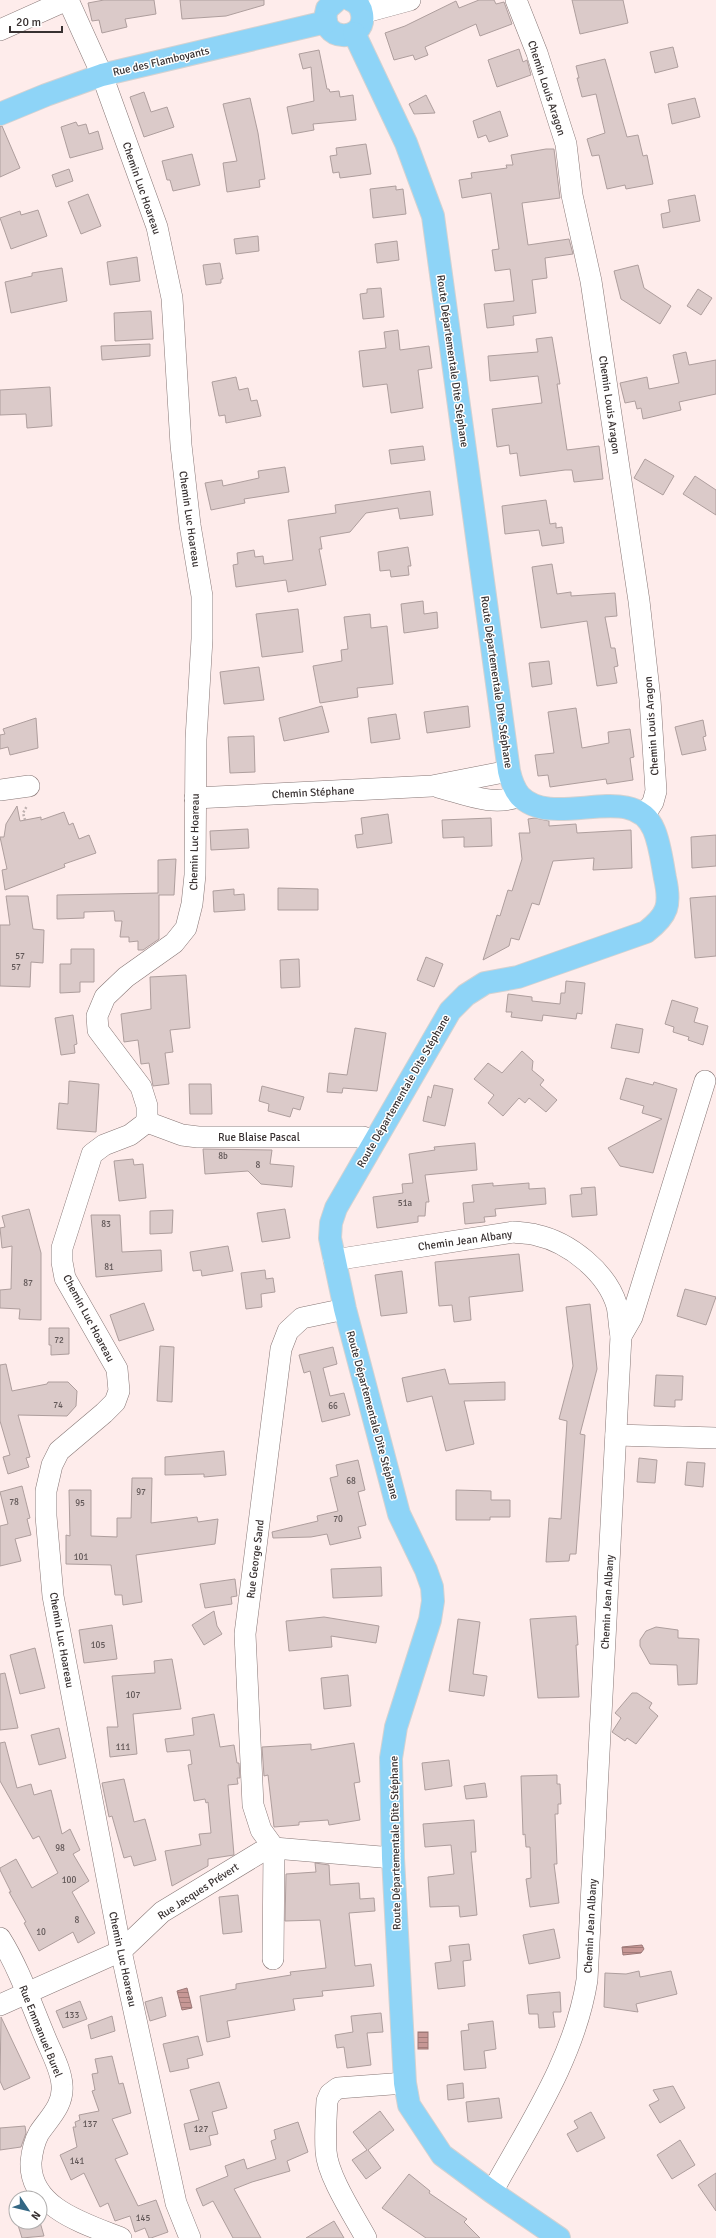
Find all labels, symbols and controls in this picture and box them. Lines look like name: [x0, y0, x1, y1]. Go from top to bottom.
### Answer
scale bar: [10, 8, 62, 34]
text: 20 m: [16, 15, 41, 30]
street label: Chemin Louis Aragon: [525, 39, 568, 137]
street label: Rue des Flamboyants: [112, 44, 211, 79]
street label: Chemin Luc Hoareau: [120, 140, 163, 236]
street label: Route Départementale Dite Stéphane: [434, 274, 471, 448]
street label: Chemin Louis Aragon: [596, 355, 623, 455]
street label: Chemin Luc Hoareau: [176, 470, 203, 568]
street label: Route Départementale Dite Stéphane: [478, 595, 515, 769]
street label: Chemin Louis Aragon: [642, 676, 661, 776]
street label: Chemin Stéphane: [271, 784, 355, 801]
street label: Chemin Luc Hoareau: [187, 793, 202, 891]
house number: 57: [15, 951, 25, 962]
house number: 57: [11, 962, 21, 973]
street label: Route Départementale Dite Stéphane: [354, 1013, 453, 1170]
street label: Rue Blaise Pascal: [218, 1131, 300, 1144]
house number: 8b: [218, 1151, 228, 1162]
house number: 8: [256, 1160, 261, 1171]
house number: 51a: [398, 1198, 413, 1209]
house number: 83: [101, 1219, 111, 1230]
street label: Chemin Jean Albany: [417, 1227, 514, 1254]
house number: 81: [104, 1262, 114, 1273]
street label: Chemin Luc Hoareau: [60, 1272, 117, 1364]
house number: 87: [23, 1278, 33, 1289]
street label: Route Départementale Dite Stéphane: [344, 1329, 401, 1501]
house number: 72: [54, 1335, 64, 1346]
house number: 74: [53, 1400, 63, 1411]
house number: 66: [328, 1401, 338, 1412]
house number: 68: [346, 1476, 356, 1487]
house number: 97: [136, 1487, 146, 1498]
house number: 78: [9, 1497, 19, 1508]
house number: 95: [75, 1498, 85, 1509]
house number: 70: [333, 1514, 343, 1525]
street label: Rue George Sand: [244, 1519, 267, 1599]
house number: 101: [74, 1552, 88, 1563]
street label: Chemin Jean Albany: [599, 1553, 617, 1650]
street label: Chemin Luc Hoareau: [47, 1591, 76, 1689]
house number: 105: [91, 1640, 105, 1651]
house number: 107: [126, 1690, 140, 1701]
house number: 111: [116, 1742, 130, 1753]
street label: Route Départementale Dite Stéphane: [387, 1756, 404, 1930]
house number: 98: [55, 1843, 65, 1854]
street label: Rue Jacques Prévert: [155, 1860, 241, 1922]
house number: 100: [62, 1875, 76, 1886]
street label: Chemin Jean Albany: [582, 1877, 600, 1974]
street label: Chemin Luc Hoareau: [106, 1910, 139, 2008]
house number: 8: [75, 1915, 80, 1926]
house number: 10: [36, 1927, 46, 1938]
street label: Rue Emmanuel Burel: [16, 1983, 65, 2079]
house number: 133: [65, 2010, 79, 2021]
house number: 137: [83, 2119, 97, 2130]
house number: 127: [194, 2124, 208, 2135]
house number: 141: [70, 2156, 84, 2167]
north arrow: [8, 2190, 48, 2230]
text: N: [28, 2209, 43, 2222]
house number: 145: [136, 2213, 150, 2224]

